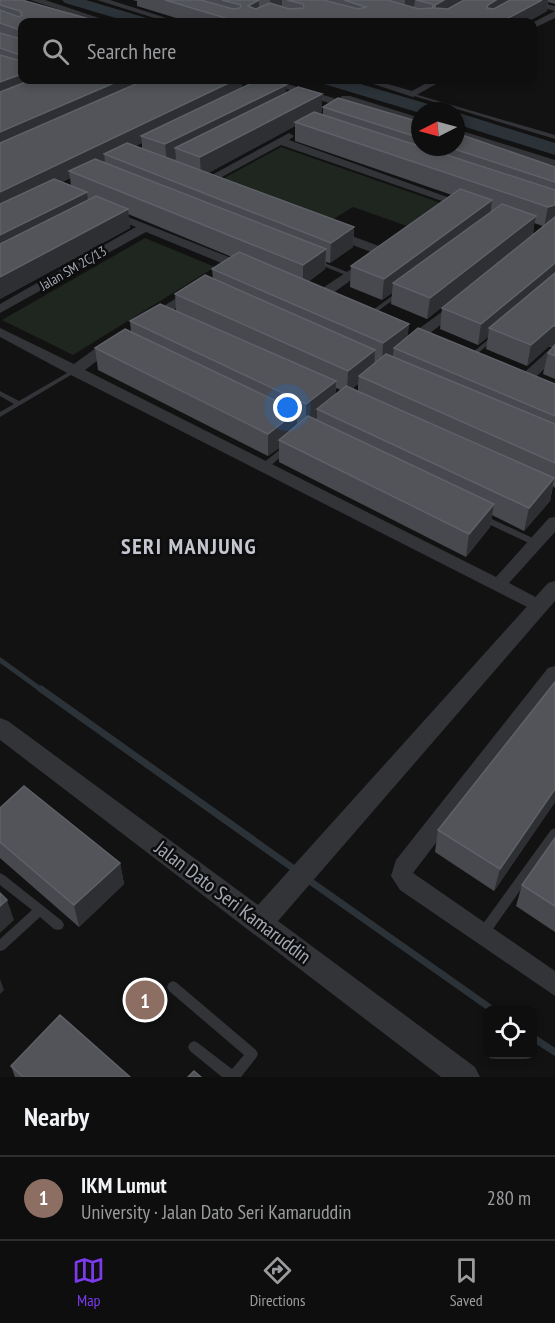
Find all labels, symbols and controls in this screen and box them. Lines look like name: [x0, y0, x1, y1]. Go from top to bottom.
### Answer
search box: [18, 18, 537, 84]
icon: search: [39, 35, 72, 68]
text: Search here: [87, 37, 176, 65]
north arrow: [411, 102, 465, 156]
street label: Jalan SM 2C/13: [35, 242, 110, 295]
your location: [273, 393, 302, 422]
district label: SERI MANJUNG: [121, 532, 257, 560]
street label: Jalan Dato Seri Kamaruddin: [149, 834, 316, 969]
pin: 1: [126, 978, 164, 1022]
map controls: [483, 1005, 537, 1059]
button: locate: [483, 1005, 537, 1059]
text: Nearby: [24, 1100, 89, 1133]
text: IKM Lumut: [81, 1171, 167, 1199]
text: 1: [39, 1185, 48, 1211]
text: 280 m: [487, 1185, 531, 1211]
text: University · Jalan Dato Seri Kamaruddin: [81, 1199, 351, 1225]
tab: Map: [72, 1254, 105, 1310]
tab: Directions: [250, 1254, 305, 1310]
tab: Saved: [450, 1254, 483, 1310]

